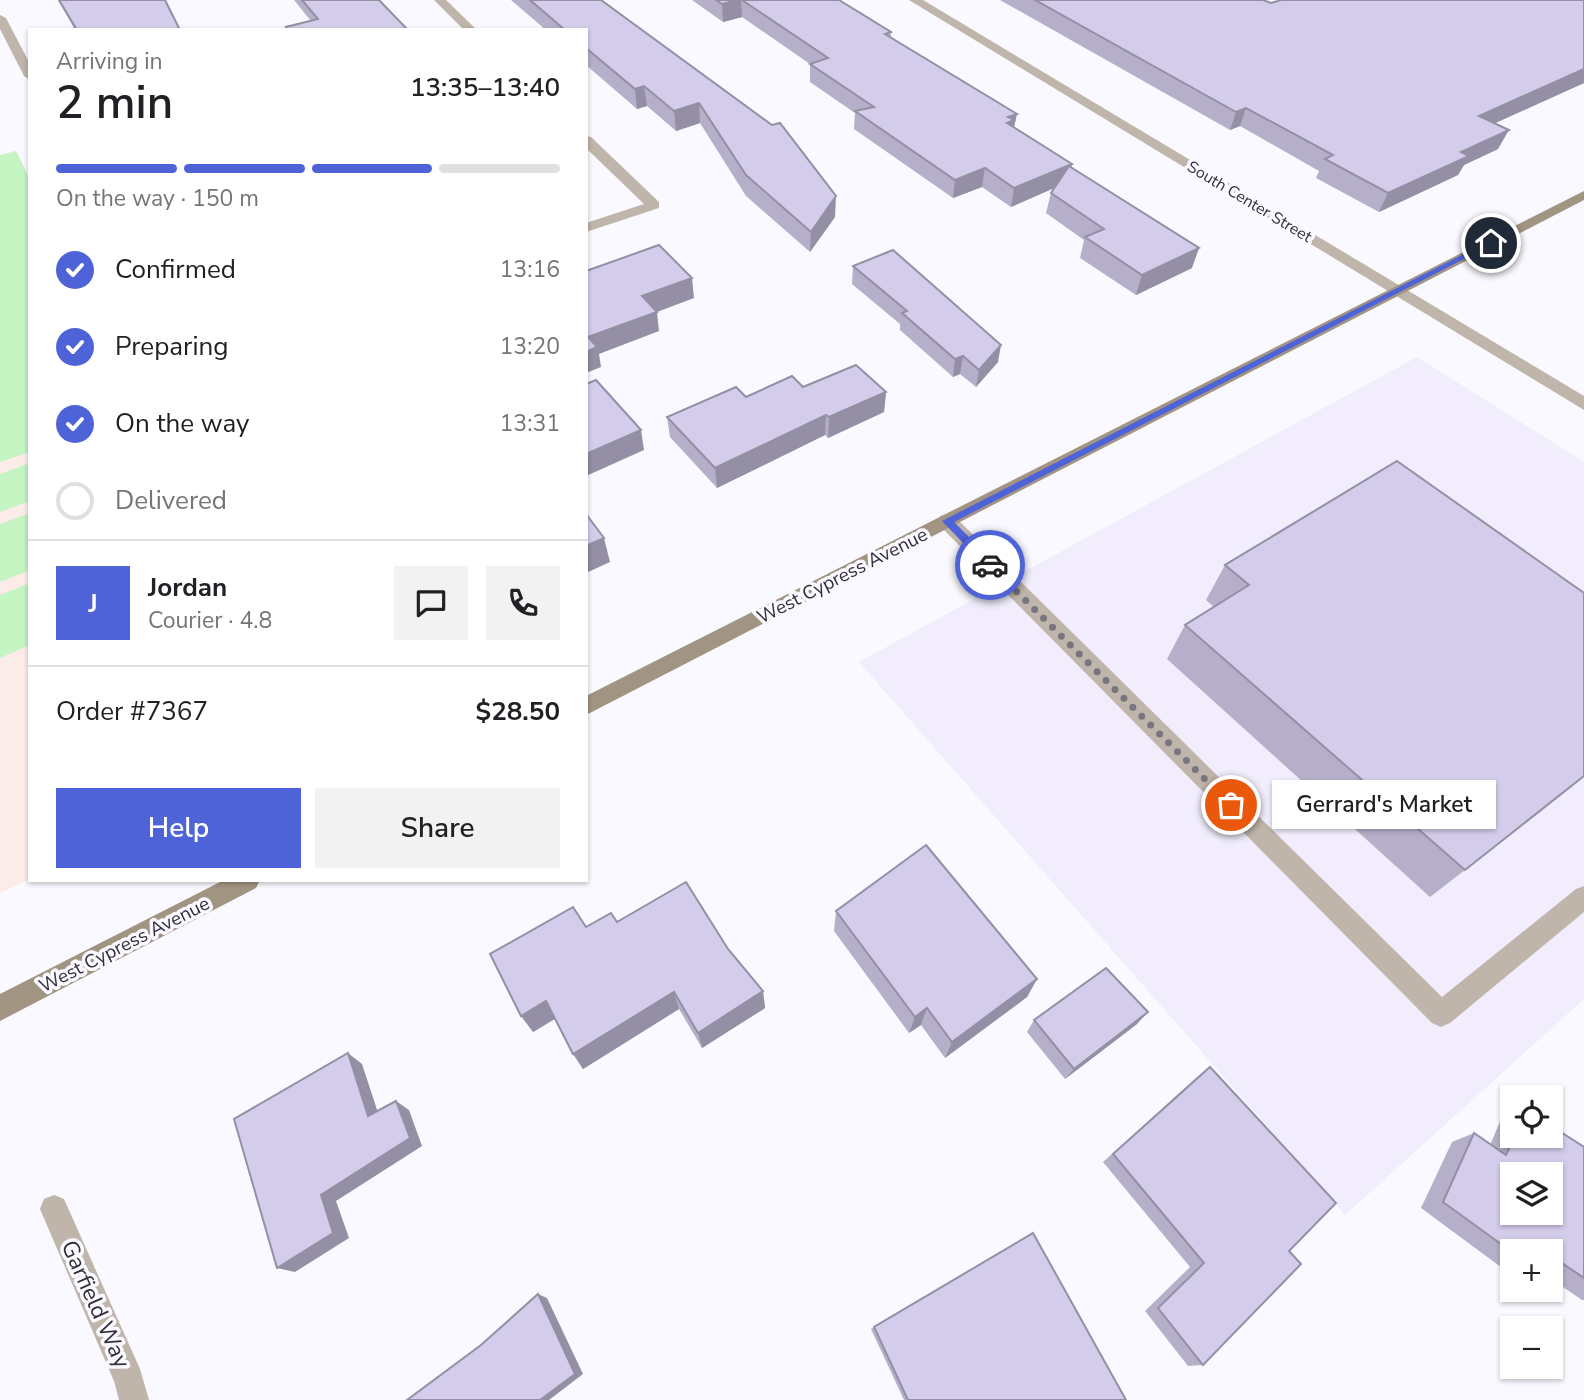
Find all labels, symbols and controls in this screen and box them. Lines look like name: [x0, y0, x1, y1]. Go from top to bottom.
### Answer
text: Arriving in: [56, 46, 163, 77]
text: 13:35–13:40: [410, 70, 560, 105]
text: 2 min: [56, 71, 173, 134]
street label: South Center Street: [1183, 156, 1316, 248]
text: On the way · 150 m: [56, 183, 259, 214]
pin: [1461, 213, 1521, 273]
icon: home: [1472, 224, 1510, 262]
icon: check: [56, 251, 94, 289]
text: Confirmed: [115, 252, 236, 287]
text: 13:16: [500, 254, 560, 285]
icon: check: [56, 328, 94, 366]
text: Preparing: [115, 329, 228, 364]
text: 13:20: [500, 331, 560, 362]
icon: check: [56, 405, 94, 443]
text: On the way: [115, 406, 249, 441]
text: 13:31: [500, 408, 560, 439]
text: Delivered: [115, 483, 227, 518]
street label: West Cypress Avenue: [753, 522, 932, 630]
courier: [955, 530, 1025, 600]
icon: car: [971, 546, 1009, 584]
button: chat: [394, 566, 468, 640]
button: phone: [486, 566, 560, 640]
text: Jordan: [148, 570, 227, 605]
text: J: [88, 586, 98, 621]
text: Courier · 4.8: [148, 605, 272, 636]
text: Order #7367: [56, 694, 208, 729]
text: $28.50: [476, 694, 560, 729]
pin: [1201, 775, 1261, 835]
callout: Gerrard's Market: [1273, 780, 1497, 830]
icon: bag: [1212, 786, 1250, 824]
button: Help: [56, 788, 301, 868]
button: Share: [315, 788, 560, 868]
text: Gerrard's Market: [1296, 789, 1472, 820]
street label: West Cypress Avenue: [35, 891, 214, 999]
map controls: [1500, 1085, 1563, 1379]
button: locate: [1500, 1085, 1563, 1148]
button: layers: [1500, 1162, 1563, 1225]
street label: Garfield Way: [54, 1235, 138, 1373]
button: +: [1500, 1239, 1563, 1302]
button: −: [1500, 1316, 1563, 1379]

